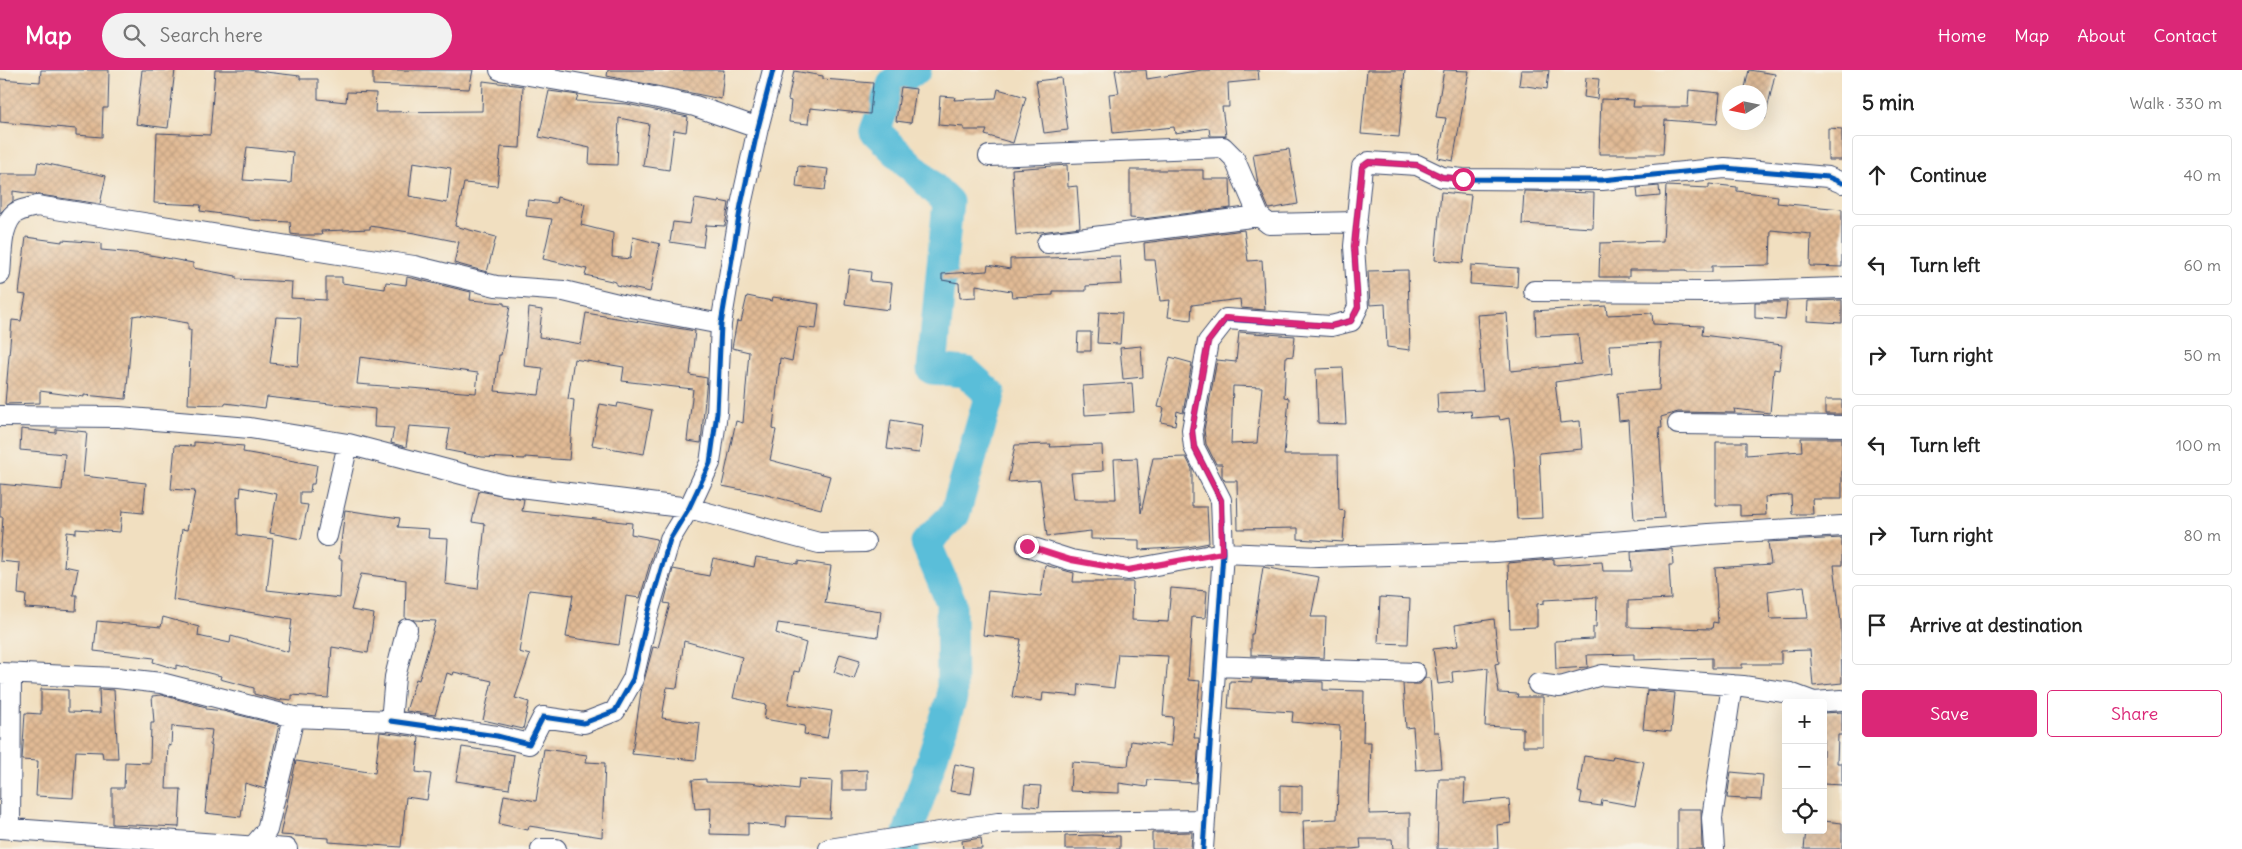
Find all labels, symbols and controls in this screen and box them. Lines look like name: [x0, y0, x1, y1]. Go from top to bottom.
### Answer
search box: [102, 13, 452, 58]
text: Map: [25, 20, 72, 50]
icon: search: [120, 21, 148, 49]
text: Search here: [160, 23, 263, 47]
text: Home: [1938, 24, 1986, 47]
text: Map: [2014, 24, 2049, 47]
text: About: [2077, 24, 2125, 47]
text: Contact: [2153, 24, 2217, 47]
north arrow: [1722, 85, 1767, 130]
text: 5 min: [1862, 89, 1914, 116]
text: Walk · 330 m: [2129, 93, 2222, 113]
icon: ahead: [1863, 161, 1891, 189]
text: Continue: [1910, 163, 1987, 187]
text: 40 m: [2183, 165, 2221, 185]
route start: [1452, 168, 1475, 191]
icon: left: [1863, 251, 1891, 279]
text: Turn left: [1910, 253, 1980, 277]
text: 60 m: [2183, 255, 2221, 275]
icon: right: [1863, 341, 1891, 369]
text: Turn right: [1910, 343, 1993, 367]
text: 50 m: [2183, 345, 2221, 365]
icon: left: [1863, 431, 1891, 459]
text: Turn left: [1910, 433, 1980, 457]
text: 100 m: [2176, 435, 2221, 455]
icon: right: [1863, 521, 1891, 549]
text: Turn right: [1910, 523, 1993, 547]
text: 80 m: [2183, 525, 2221, 545]
route end: [1016, 535, 1039, 558]
icon: arrive: [1863, 611, 1891, 639]
text: Arrive at destination: [1910, 613, 2083, 637]
button: Save: [1862, 690, 2037, 737]
button: Share: [2047, 690, 2222, 737]
map controls: [1782, 699, 1827, 834]
button: +: [1782, 699, 1827, 744]
button: −: [1782, 744, 1827, 789]
button: locate: [1782, 789, 1827, 834]

